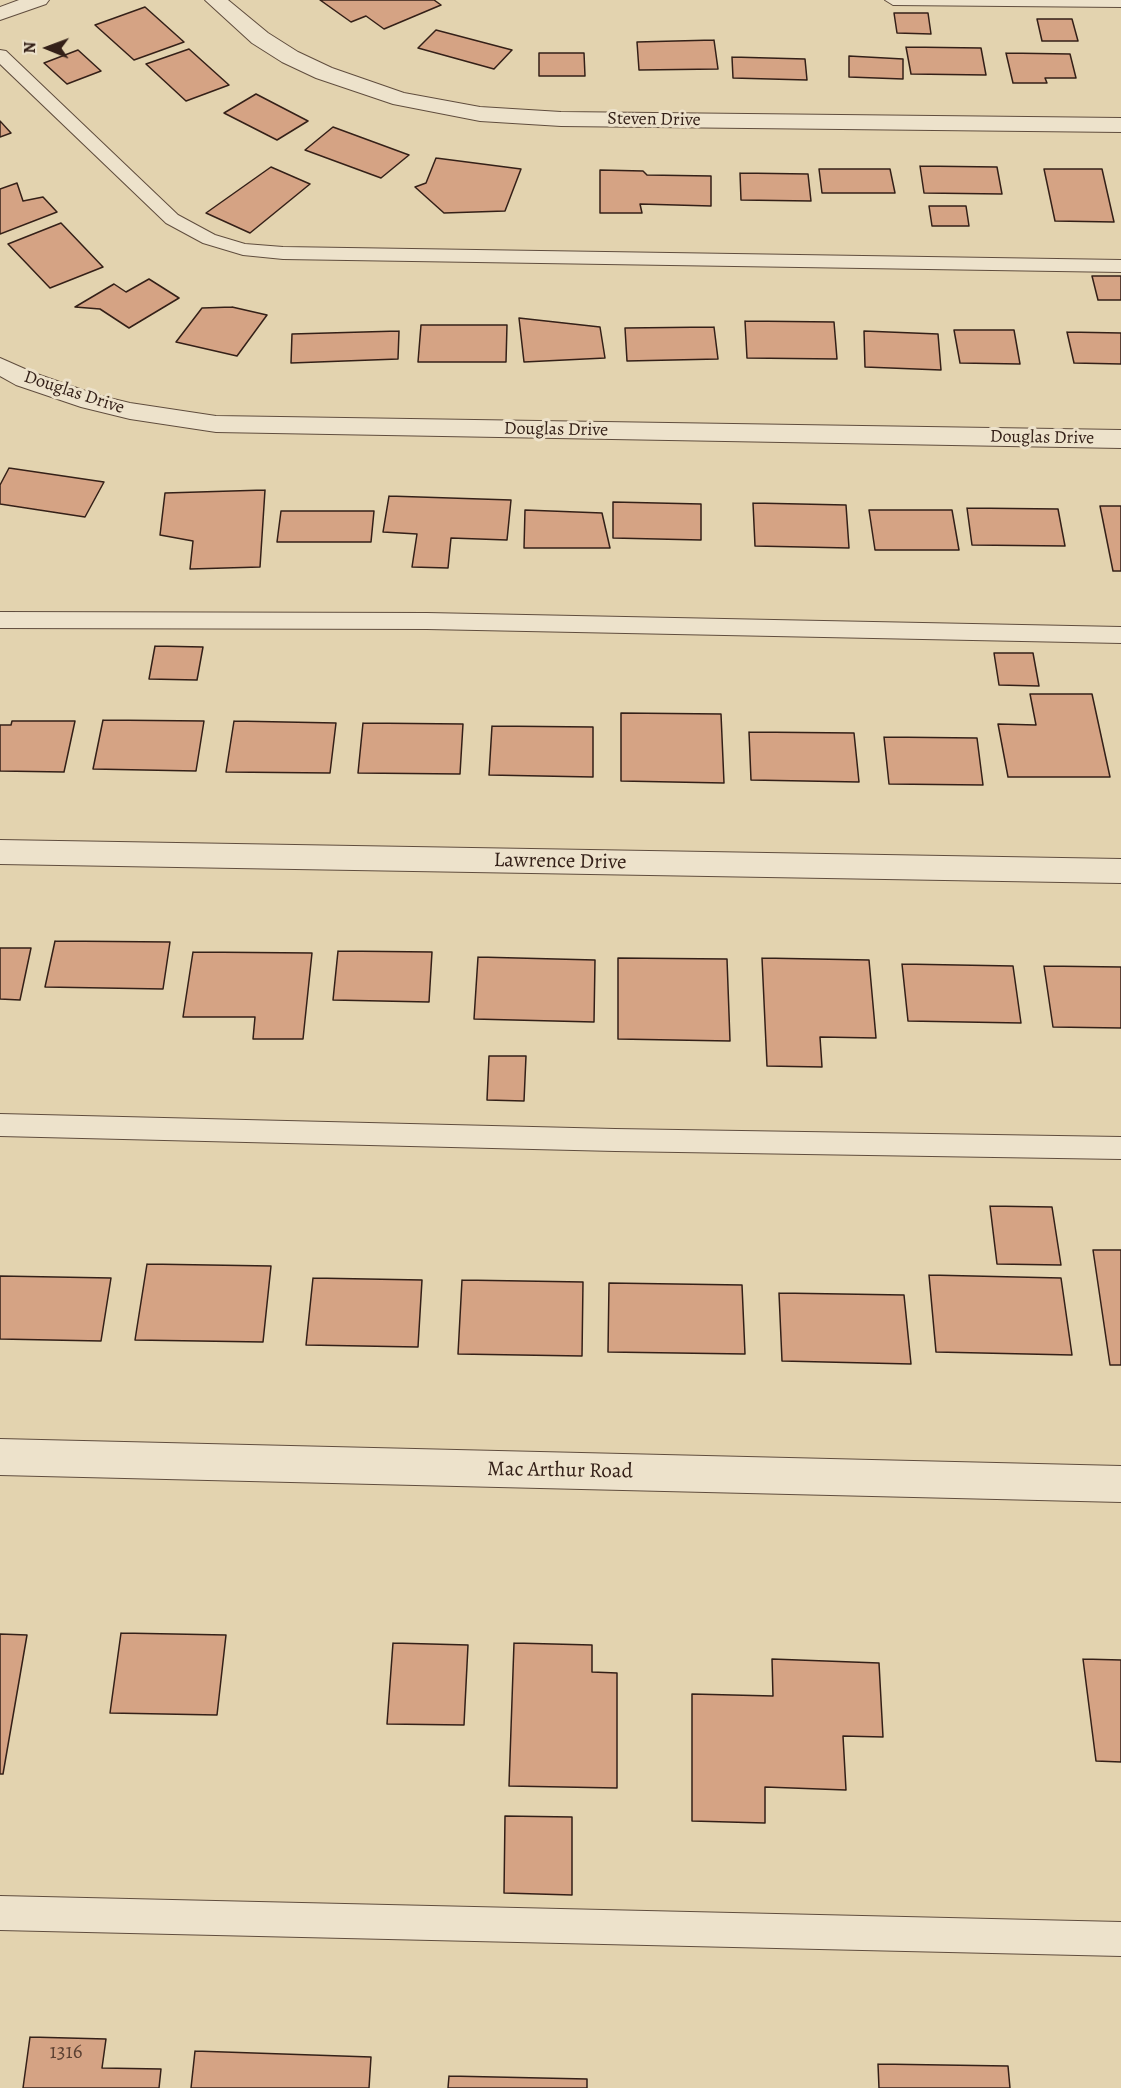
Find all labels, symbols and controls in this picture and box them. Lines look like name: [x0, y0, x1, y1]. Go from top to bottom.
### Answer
north arrow: [18, 18, 78, 78]
text: N: [19, 42, 41, 54]
street label: Steven Drive: [607, 108, 701, 132]
street label: Douglas Drive: [21, 367, 127, 419]
street label: Douglas Drive: [504, 418, 608, 442]
street label: Douglas Drive: [990, 426, 1094, 450]
street label: Lawrence Drive: [493, 848, 627, 876]
street label: Mac Arthur Road: [487, 1457, 633, 1485]
house number: 1316: [50, 2040, 82, 2066]

